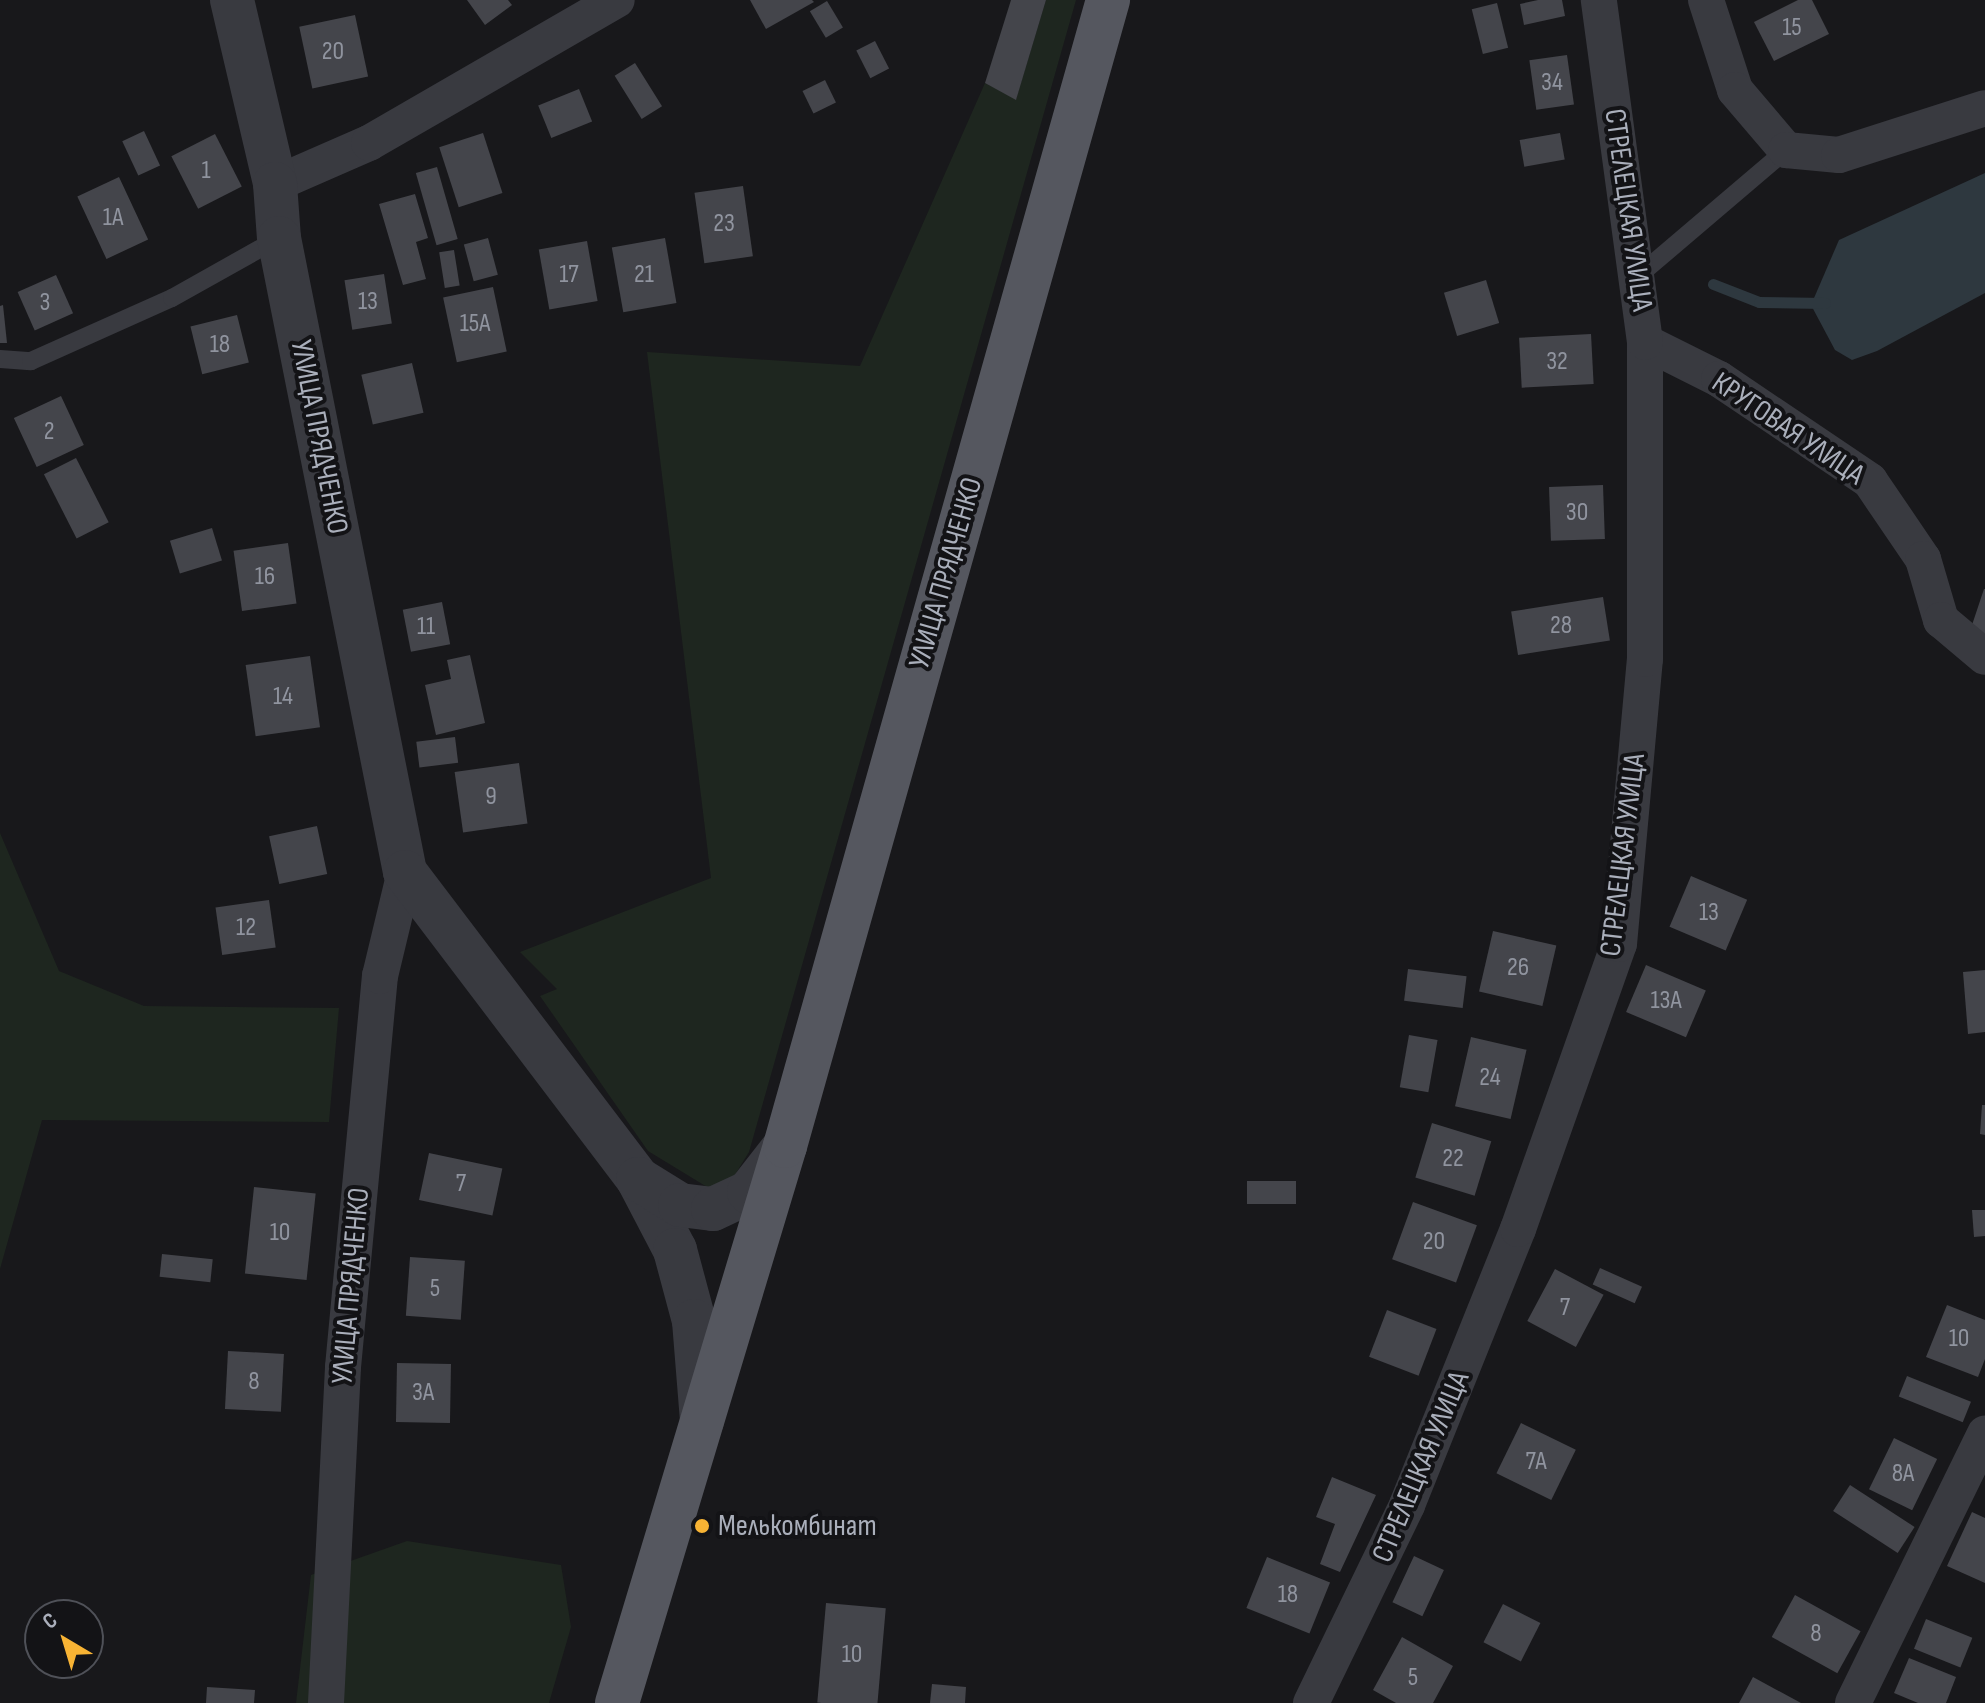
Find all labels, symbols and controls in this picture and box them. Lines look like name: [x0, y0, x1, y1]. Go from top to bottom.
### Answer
house number: 15: [1782, 12, 1802, 44]
house number: 20: [322, 36, 344, 68]
house number: 34: [1541, 67, 1563, 99]
street label: СТРЕЛЕЦКАЯ УЛИЦА: [1596, 106, 1660, 314]
house number: 1: [201, 155, 211, 187]
house number: 1А: [103, 202, 123, 234]
house number: 23: [713, 208, 735, 240]
house number: 17: [559, 259, 579, 291]
house number: 21: [634, 259, 654, 291]
house number: 13: [358, 286, 378, 318]
house number: 3: [40, 287, 50, 319]
house number: 15А: [460, 308, 490, 340]
house number: 18: [210, 329, 230, 361]
street label: УЛИЦА ПРЯДЧЕНКО: [283, 337, 355, 537]
house number: 32: [1546, 346, 1568, 378]
street label: КРУГОВАЯ УЛИЦА: [1705, 365, 1871, 493]
house number: 2: [44, 416, 54, 448]
street label: УЛИЦА ПРЯДЧЕНКО: [902, 473, 990, 673]
house number: 30: [1566, 497, 1588, 529]
house number: 16: [255, 561, 275, 593]
house number: 28: [1550, 610, 1572, 642]
house number: 11: [417, 611, 435, 643]
house number: 14: [273, 681, 293, 713]
street label: СТРЕЛЕЦКАЯ УЛИЦА: [1593, 752, 1653, 958]
house number: 9: [485, 781, 497, 813]
house number: 13: [1699, 897, 1719, 929]
house number: 12: [236, 912, 256, 944]
house number: 26: [1507, 952, 1529, 984]
house number: 13А: [1650, 985, 1682, 1017]
house number: 24: [1479, 1062, 1501, 1094]
house number: 22: [1442, 1143, 1464, 1175]
house number: 7: [456, 1168, 466, 1200]
street label: УЛИЦА ПРЯДЧЕНКО: [324, 1186, 378, 1386]
house number: 10: [270, 1217, 290, 1249]
house number: 20: [1423, 1226, 1445, 1258]
house number: 5: [430, 1273, 440, 1305]
house number: 7: [1560, 1292, 1570, 1324]
house number: 10: [1949, 1323, 1969, 1355]
house number: 8: [248, 1366, 260, 1398]
street label: СТРЕЛЕЦКАЯ УЛИЦА: [1365, 1366, 1477, 1568]
house number: 3А: [412, 1377, 434, 1409]
house number: 7А: [1525, 1446, 1547, 1478]
house number: 8А: [1892, 1458, 1914, 1490]
place label: Мелькомбинат: [718, 1508, 877, 1544]
marker: Мелькомбинат: [693, 1517, 711, 1535]
house number: 18: [1278, 1579, 1298, 1611]
north arrow: [24, 1599, 104, 1679]
text: С: [37, 1607, 63, 1635]
house number: 8: [1810, 1618, 1822, 1650]
house number: 10: [842, 1639, 862, 1671]
house number: 5: [1408, 1662, 1418, 1694]

